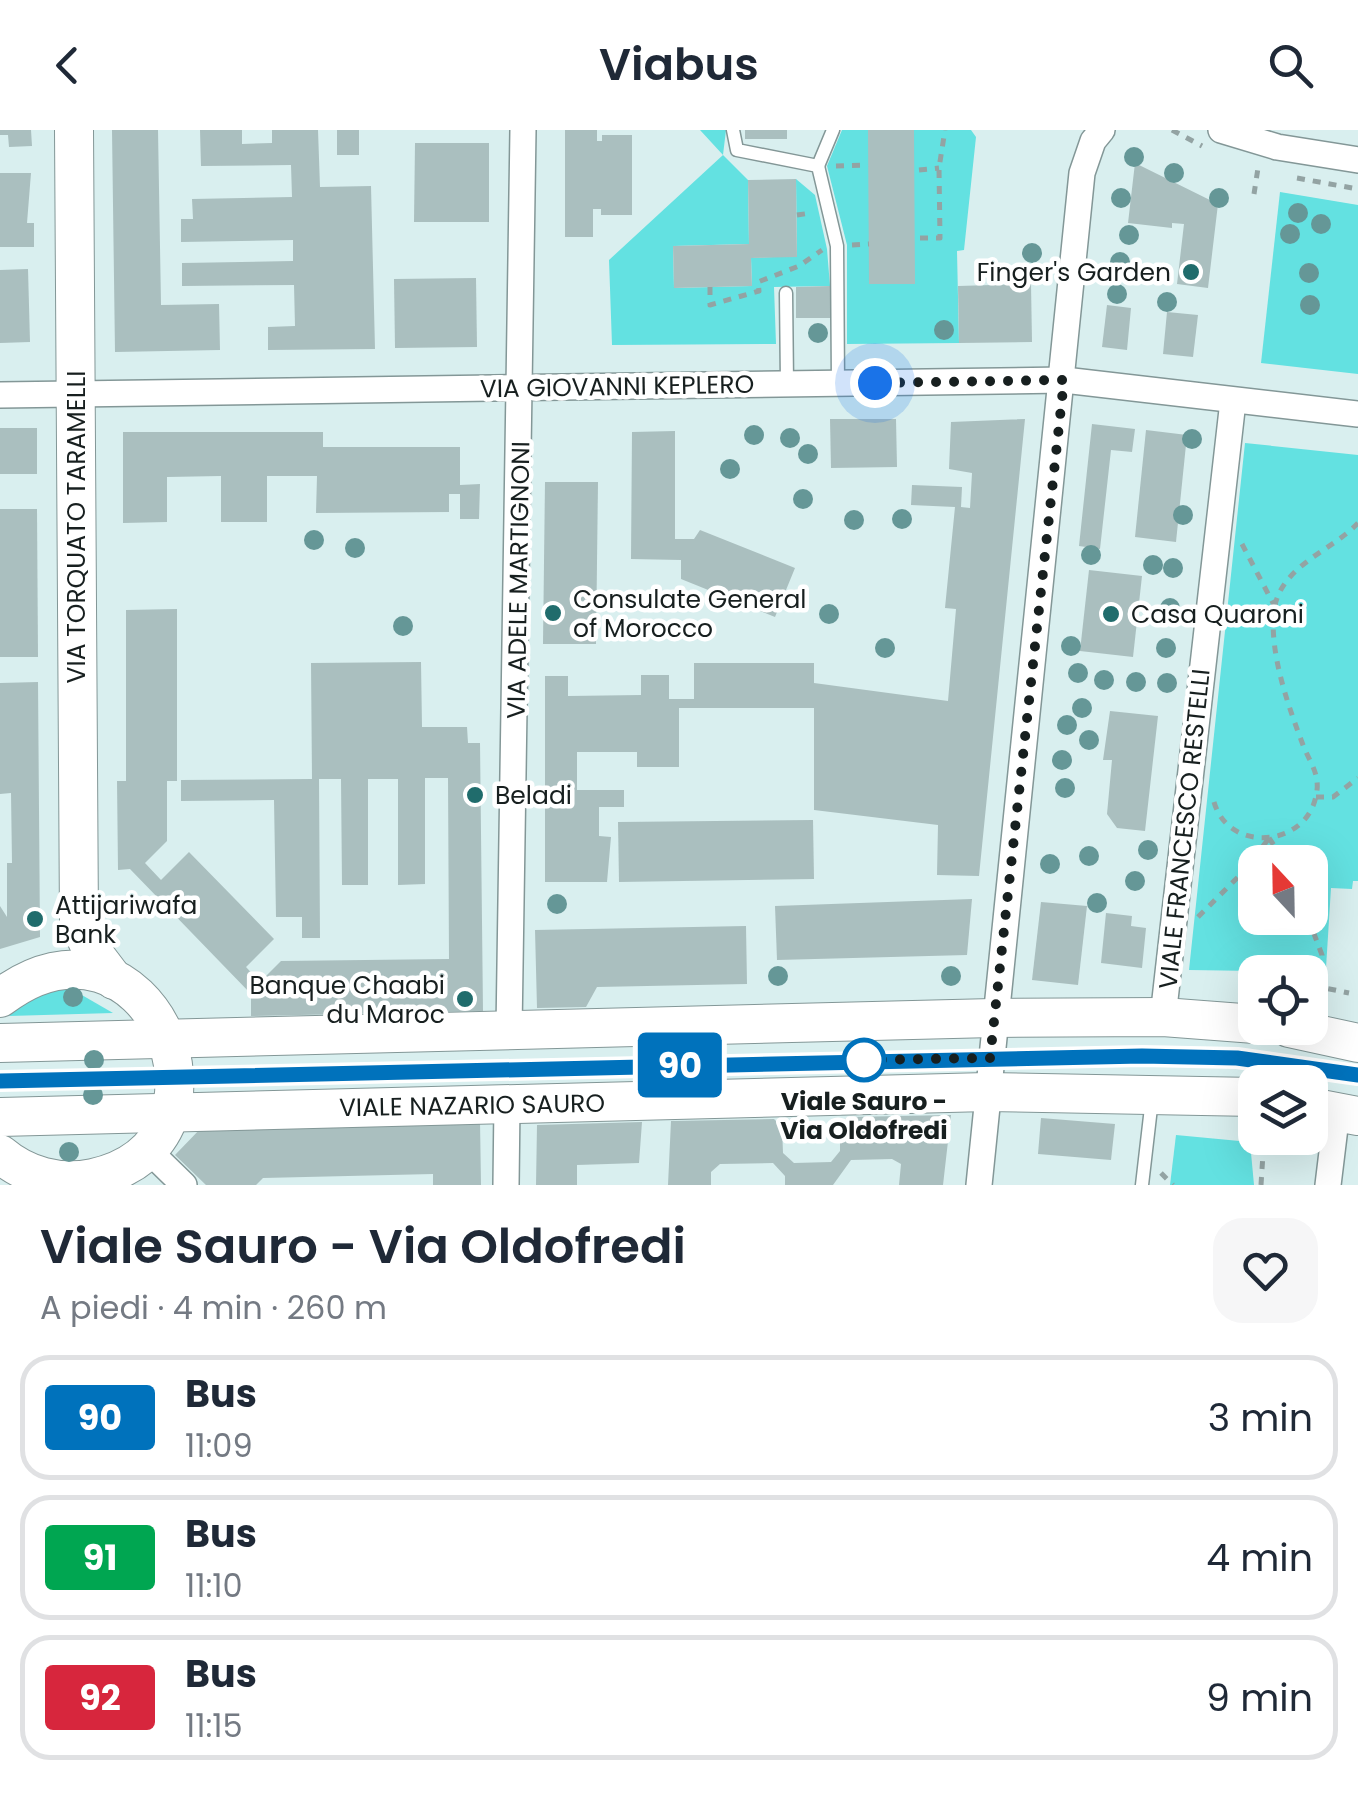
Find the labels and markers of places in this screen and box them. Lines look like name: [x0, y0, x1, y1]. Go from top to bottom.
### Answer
place label: Finger's Garden: [977, 255, 1171, 290]
marker: Finger's Garden: [1180, 261, 1202, 283]
place label: Consulate General of Morocco: [573, 582, 807, 646]
place label: Casa Quaroni: [1131, 597, 1304, 632]
marker: Consulate General of Morocco: [542, 602, 564, 624]
marker: Casa Quaroni: [1100, 603, 1122, 625]
place label: Beladi: [495, 778, 572, 813]
marker: Beladi: [464, 784, 486, 806]
place label: Attijariwafa Bank: [55, 888, 197, 952]
marker: Attijariwafa Bank: [24, 908, 46, 930]
place label: Banque Chaabi du Maroc: [250, 968, 445, 1032]
marker: Banque Chaabi du Maroc: [454, 988, 476, 1010]
marker: Viale Sauro - Via Oldofredi: [843, 1039, 885, 1081]
place label: Viale Sauro - Via Oldofredi: [780, 1084, 948, 1148]

